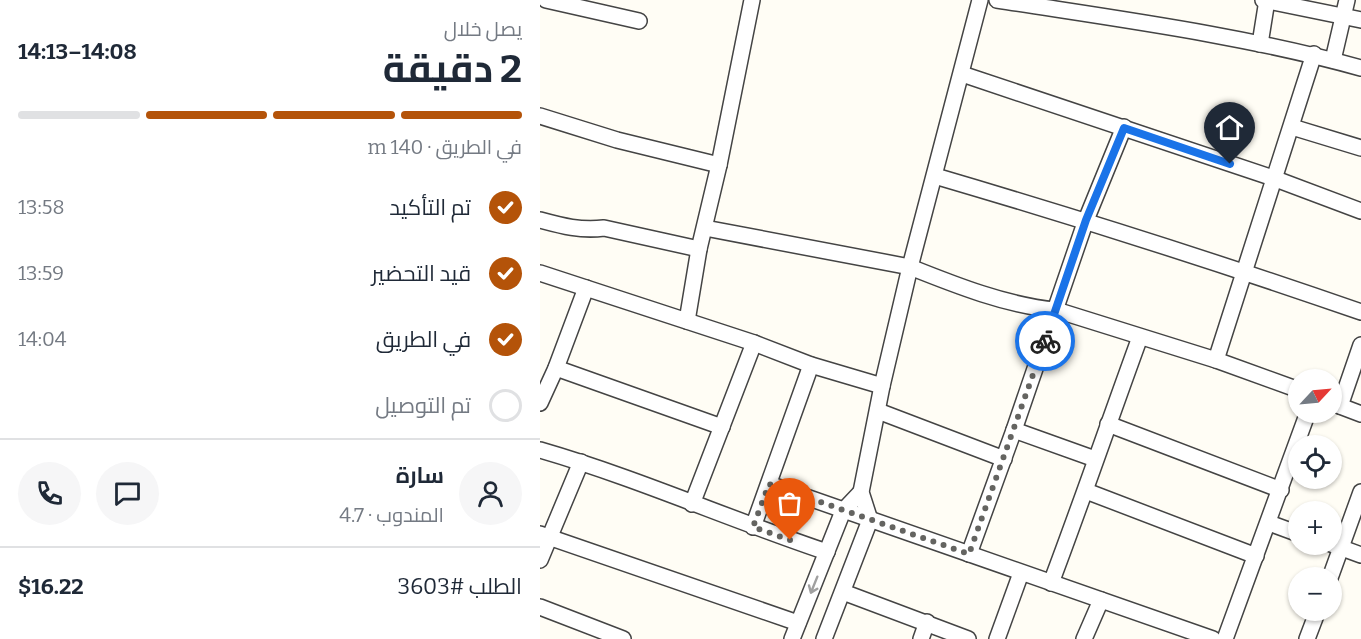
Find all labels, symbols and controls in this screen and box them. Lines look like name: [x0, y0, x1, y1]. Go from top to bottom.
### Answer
text: يصل خلال: [444, 17, 522, 41]
text: 14:08–14:13: [18, 38, 137, 65]
text: 2 دقيقة: [383, 46, 522, 92]
pin: [1204, 102, 1255, 164]
icon: home: [1213, 111, 1246, 144]
text: في الطريق · 140 m: [368, 135, 522, 159]
icon: check: [489, 191, 522, 224]
text: تم التأكيد: [389, 194, 471, 221]
text: 13:58: [18, 195, 64, 219]
icon: check: [489, 257, 522, 290]
text: قيد التحضير: [371, 260, 471, 287]
text: 13:59: [18, 261, 64, 285]
courier: [1015, 311, 1075, 371]
icon: check: [489, 323, 522, 356]
icon: bike: [1029, 325, 1062, 358]
text: في الطريق: [376, 326, 471, 353]
text: 14:04: [18, 327, 67, 351]
north arrow: [1288, 369, 1342, 423]
map controls: [1288, 369, 1342, 621]
text: تم التوصيل: [375, 392, 471, 419]
button: locate: [1288, 435, 1342, 489]
button: phone: [18, 462, 81, 525]
button: chat: [96, 462, 159, 525]
text: سارة: [396, 462, 444, 489]
button: person: [459, 462, 522, 525]
pin: [764, 478, 815, 540]
icon: bag: [773, 487, 806, 520]
button: +: [1288, 501, 1342, 555]
text: المندوب · 4.7: [339, 503, 444, 527]
button: −: [1288, 567, 1342, 621]
text: $16.22: [18, 573, 84, 600]
text: الطلب #3603: [398, 573, 522, 600]
one-way arrow: [808, 575, 819, 593]

